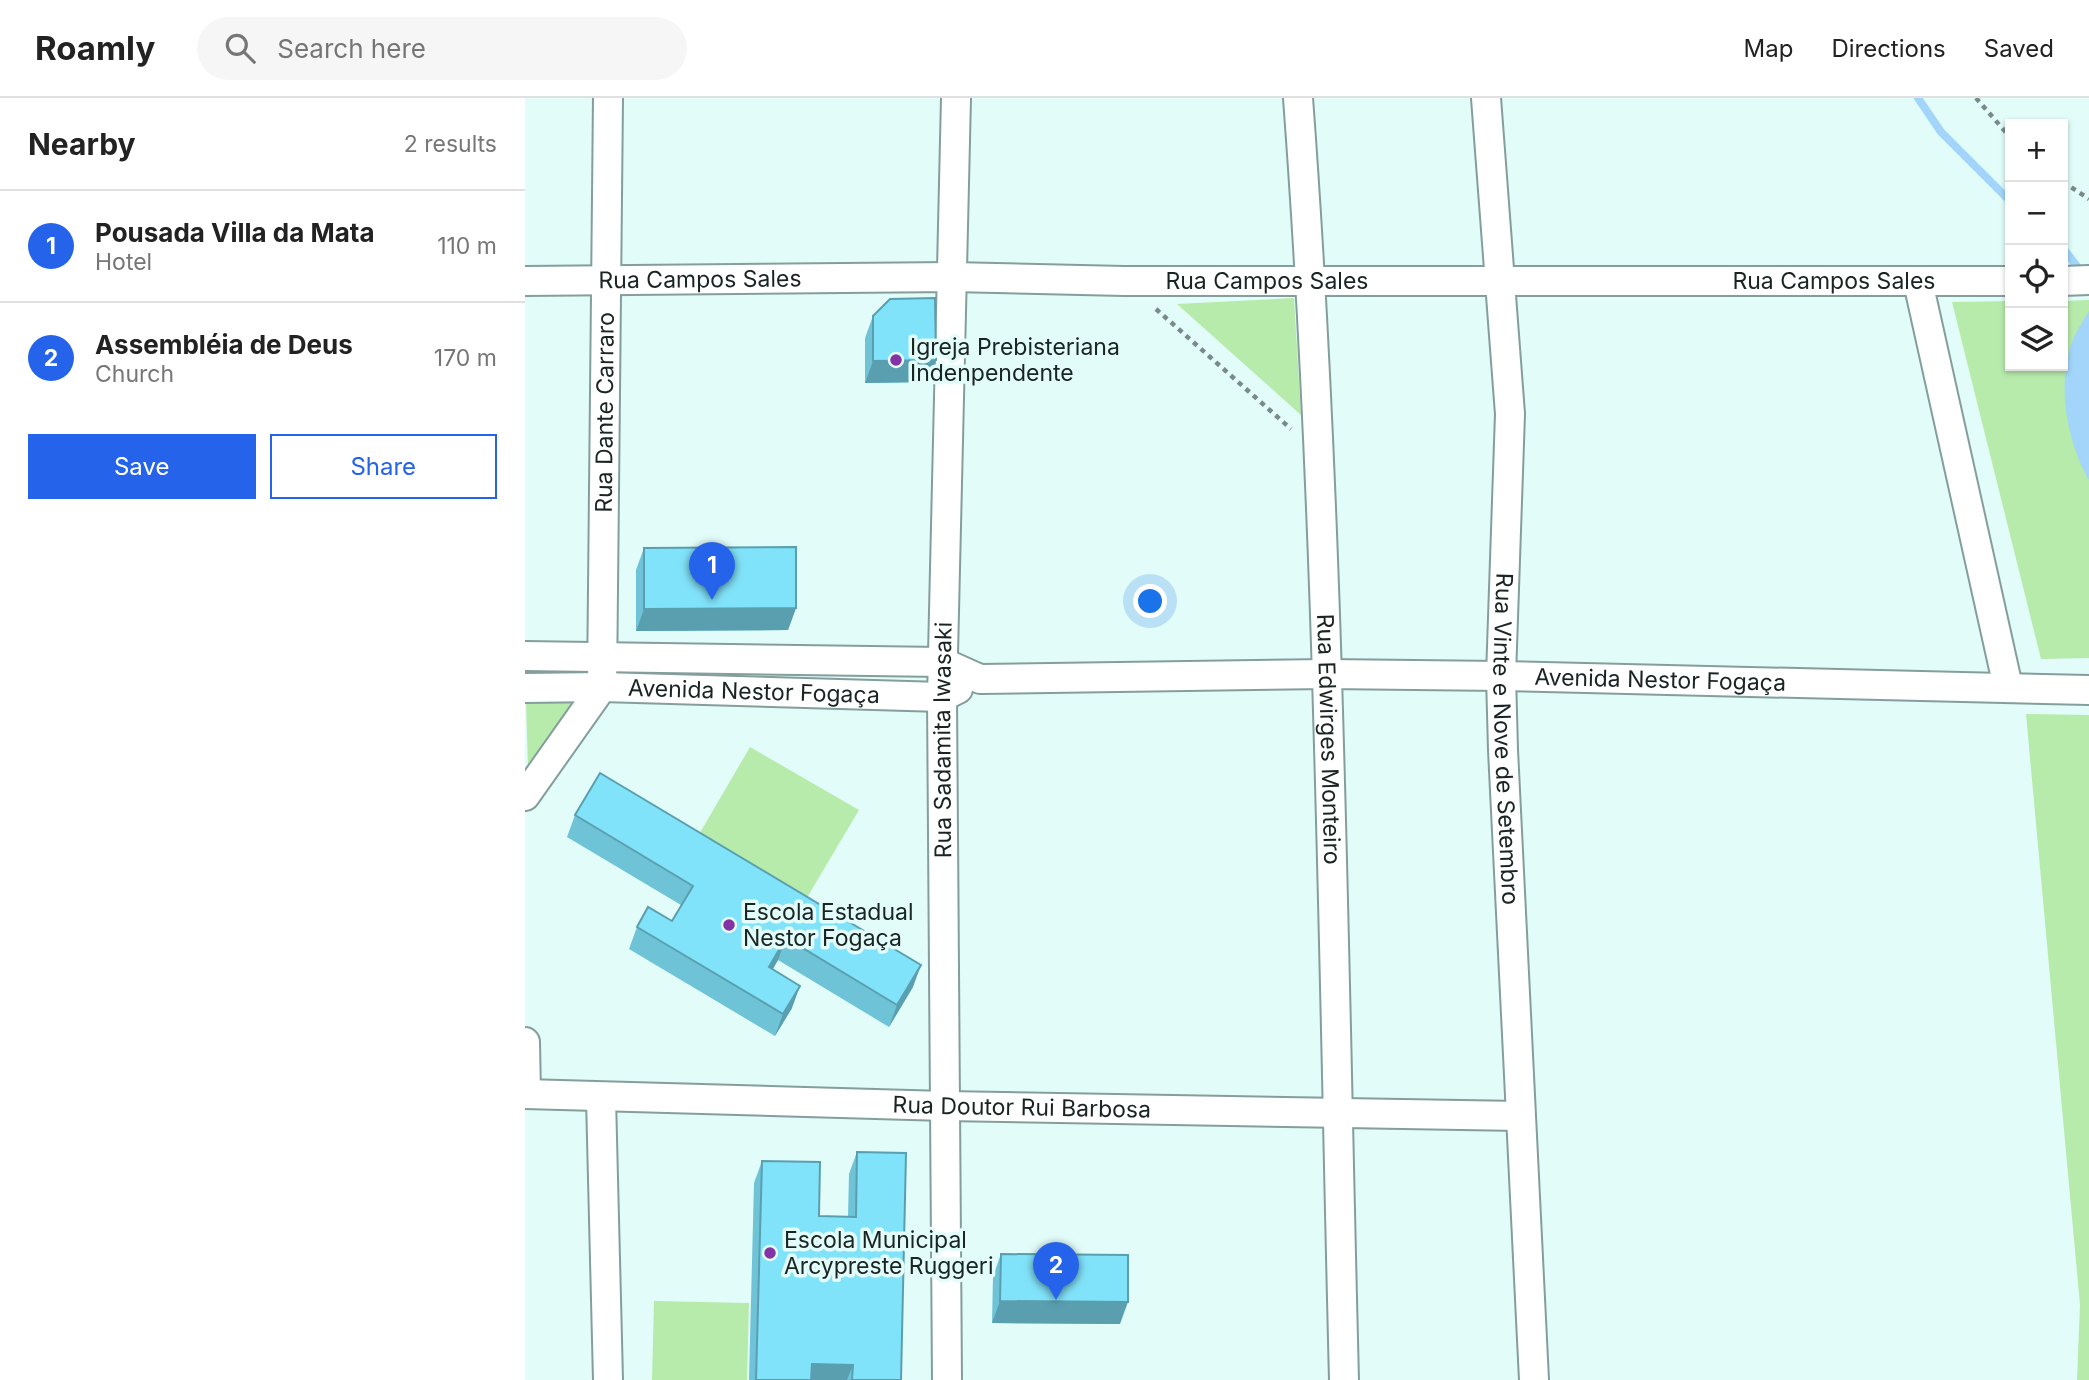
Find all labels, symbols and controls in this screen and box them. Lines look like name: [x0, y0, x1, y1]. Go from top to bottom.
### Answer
search box: [197, 17, 687, 80]
text: Roamly: [35, 28, 155, 68]
icon: search: [221, 29, 259, 67]
text: Search here: [277, 33, 426, 64]
text: Map: [1744, 34, 1793, 63]
text: Directions: [1831, 34, 1946, 63]
text: Saved: [1984, 34, 2054, 63]
map controls: [2005, 119, 2068, 371]
button: +: [2005, 119, 2068, 182]
text: Nearby: [28, 126, 136, 162]
text: 2 results: [404, 130, 497, 158]
button: −: [2005, 182, 2068, 245]
text: Pousada Villa da Mata: [95, 217, 375, 248]
text: 1: [46, 232, 56, 260]
text: 110 m: [437, 232, 497, 260]
button: locate: [2005, 245, 2068, 308]
text: Hotel: [95, 248, 152, 276]
street label: Rua Campos Sales: [598, 264, 802, 294]
street label: Rua Campos Sales: [1165, 267, 1368, 295]
street label: Rua Campos Sales: [1732, 267, 1935, 295]
button: layers: [2005, 308, 2068, 371]
street label: Rua Dante Carraro: [590, 312, 620, 513]
text: Assembléia de Deus: [95, 329, 353, 360]
place label: Igreja Prebisteriana Indenpendente: [910, 333, 1120, 387]
text: 2: [44, 344, 58, 372]
text: 170 m: [434, 344, 497, 372]
marker: Igreja Prebisteriana Indenpendente: [888, 352, 904, 368]
text: Church: [95, 360, 174, 388]
button: Save: [28, 434, 256, 499]
button: Share: [270, 434, 497, 499]
pin: 1: [689, 542, 735, 600]
street label: Rua Vinte e Nove de Setembro: [1487, 572, 1525, 906]
your location: [1133, 584, 1167, 618]
street label: Rua Edwirges Monteiro: [1311, 613, 1346, 865]
street label: Rua Sadamita Iwasaki: [928, 621, 958, 858]
street label: Avenida Nestor Fogaça: [1534, 663, 1786, 697]
street label: Avenida Nestor Fogaça: [628, 674, 880, 709]
place label: Escola Estadual Nestor Fogaça: [743, 898, 914, 952]
marker: Escola Estadual Nestor Fogaça: [721, 917, 737, 933]
street label: Rua Doutor Rui Barbosa: [892, 1091, 1151, 1124]
place label: Escola Municipal Arcypreste Ruggeri: [784, 1226, 993, 1280]
pin: 2: [1033, 1242, 1079, 1300]
marker: Escola Municipal Arcypreste Ruggeri: [762, 1245, 778, 1261]

